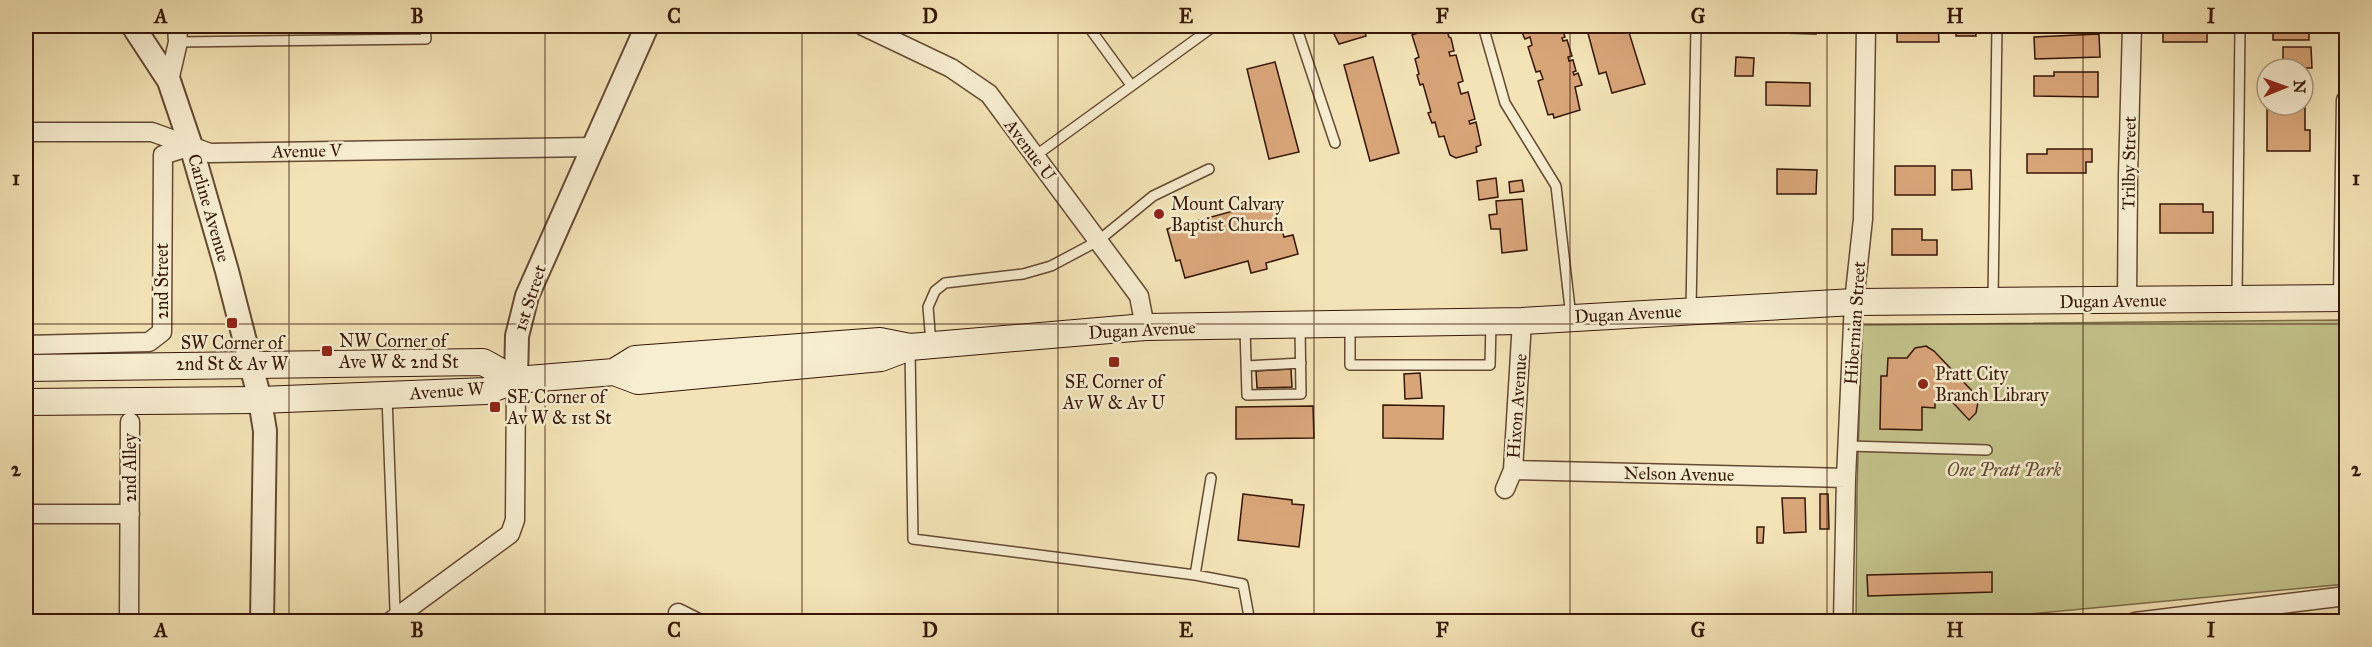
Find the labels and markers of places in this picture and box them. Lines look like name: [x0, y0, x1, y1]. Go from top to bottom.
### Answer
place label: Mount Calvary Baptist Church: [1171, 193, 1285, 236]
marker: Mount Calvary Baptist Church: [1152, 207, 1166, 221]
marker: SW Corner of 2nd St & Av W: [225, 316, 239, 330]
place label: NW Corner of Ave W & 2nd St: [338, 330, 459, 373]
place label: SW Corner of 2nd St & Av W: [176, 332, 289, 375]
marker: NW Corner of Ave W & 2nd St: [320, 344, 334, 358]
marker: SE Corner of Av W & Av U: [1107, 355, 1121, 369]
place label: Pratt City Branch Library: [1935, 363, 2049, 406]
place label: SE Corner of Av W & Av U: [1062, 371, 1166, 414]
marker: Pratt City Branch Library: [1916, 377, 1930, 391]
place label: SE Corner of Av W & 1st St: [506, 386, 612, 429]
marker: SE Corner of Av W & 1st St: [488, 400, 502, 414]

